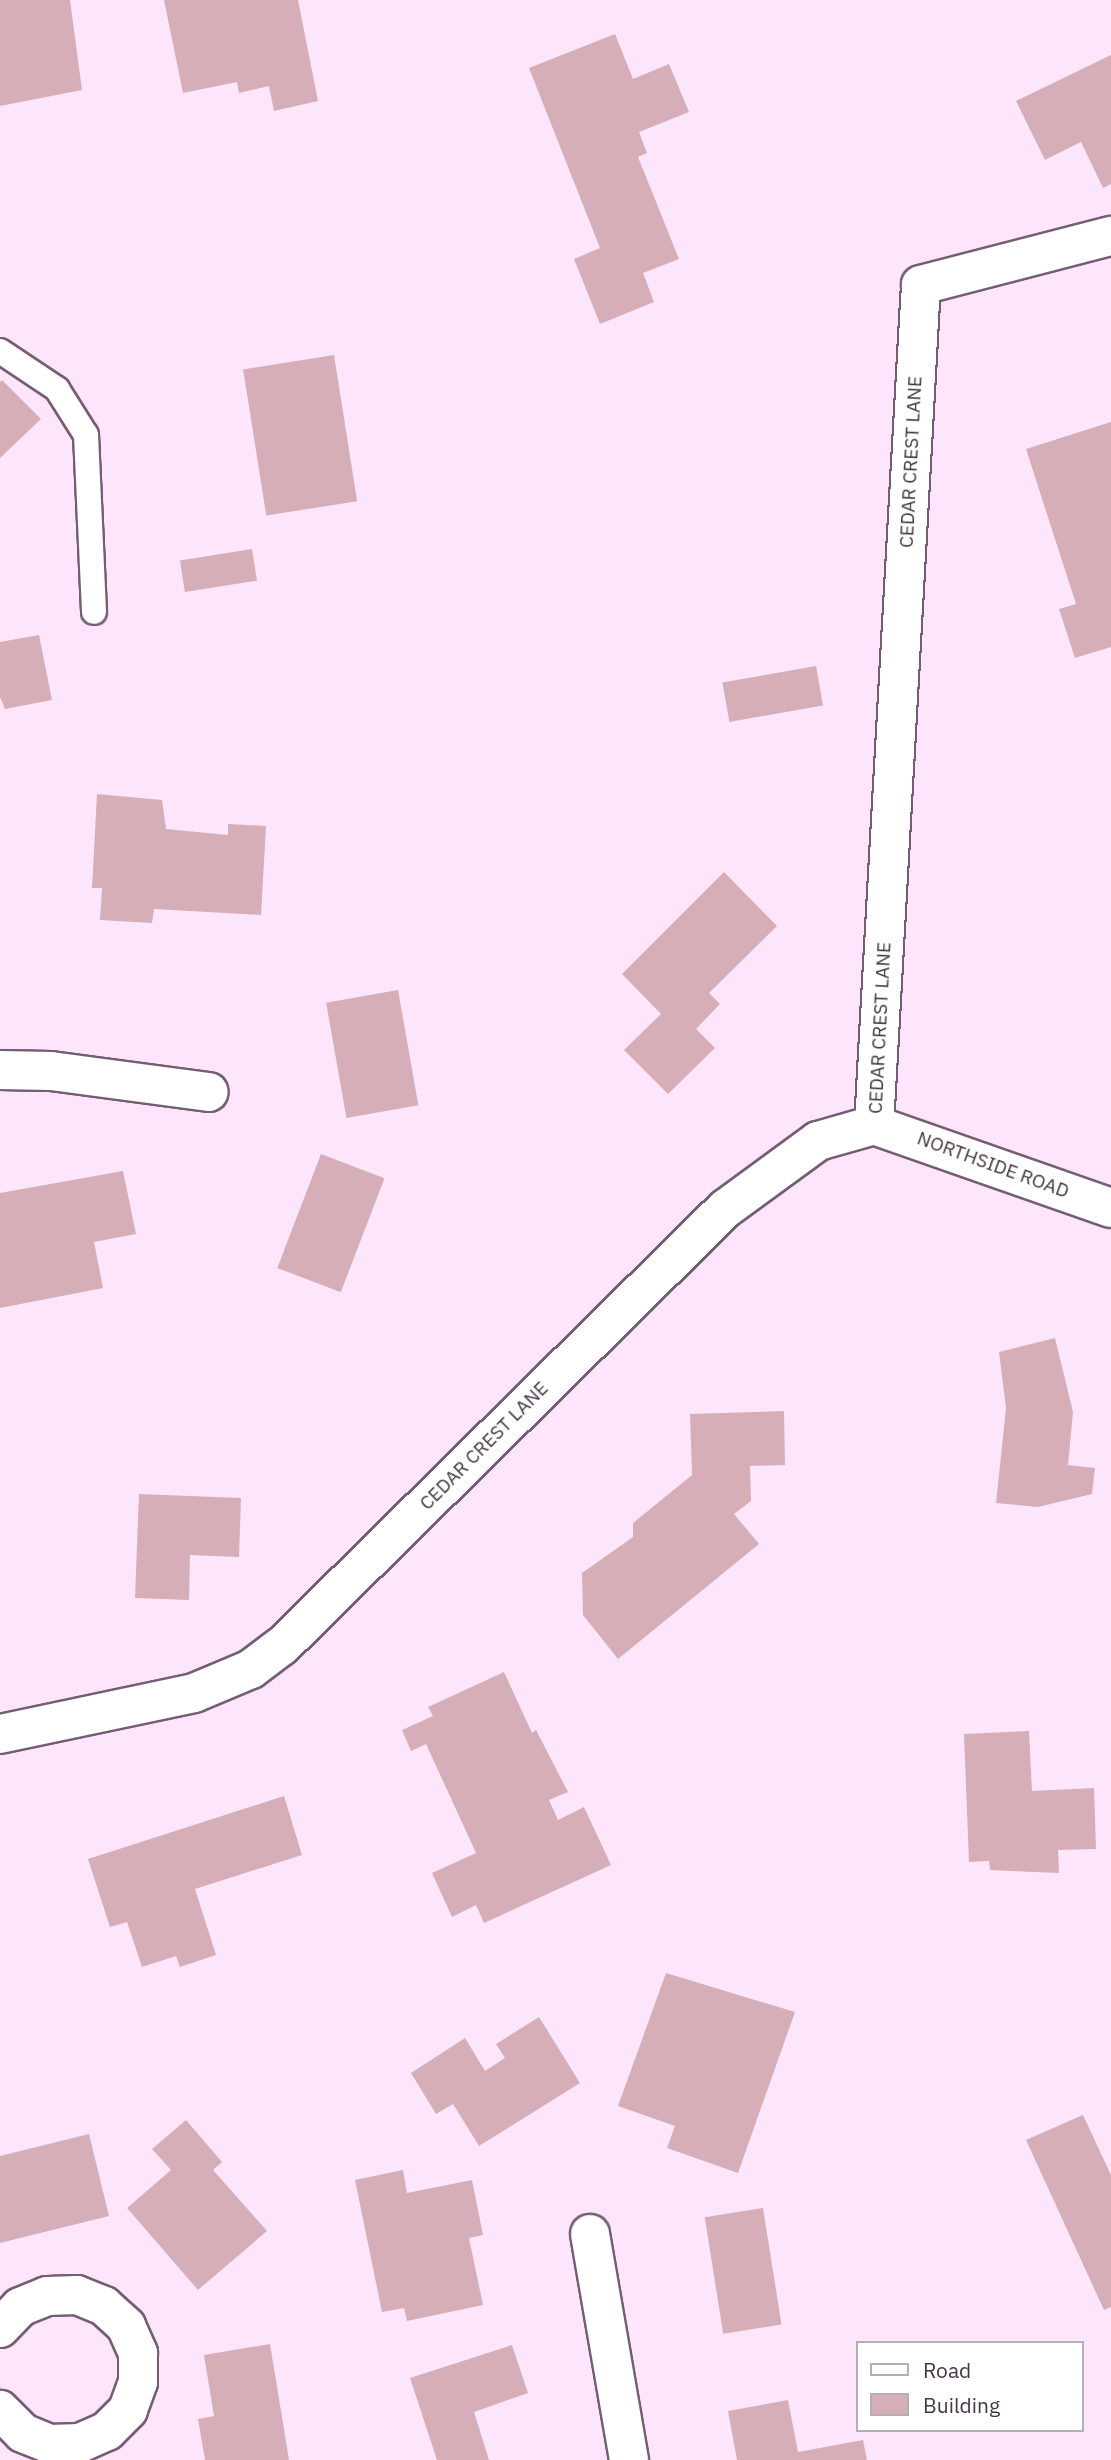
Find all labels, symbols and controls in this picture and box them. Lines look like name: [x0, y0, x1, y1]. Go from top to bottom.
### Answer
street label: CEDAR CREST LANE: [895, 376, 927, 548]
street label: CEDAR CREST LANE: [864, 942, 896, 1114]
street label: NORTHSIDE ROAD: [914, 1127, 1072, 1203]
street label: CEDAR CREST LANE: [415, 1377, 553, 1515]
legend: [856, 2341, 1083, 2432]
text: Road: [923, 2356, 971, 2384]
text: Building: [923, 2391, 1000, 2419]

